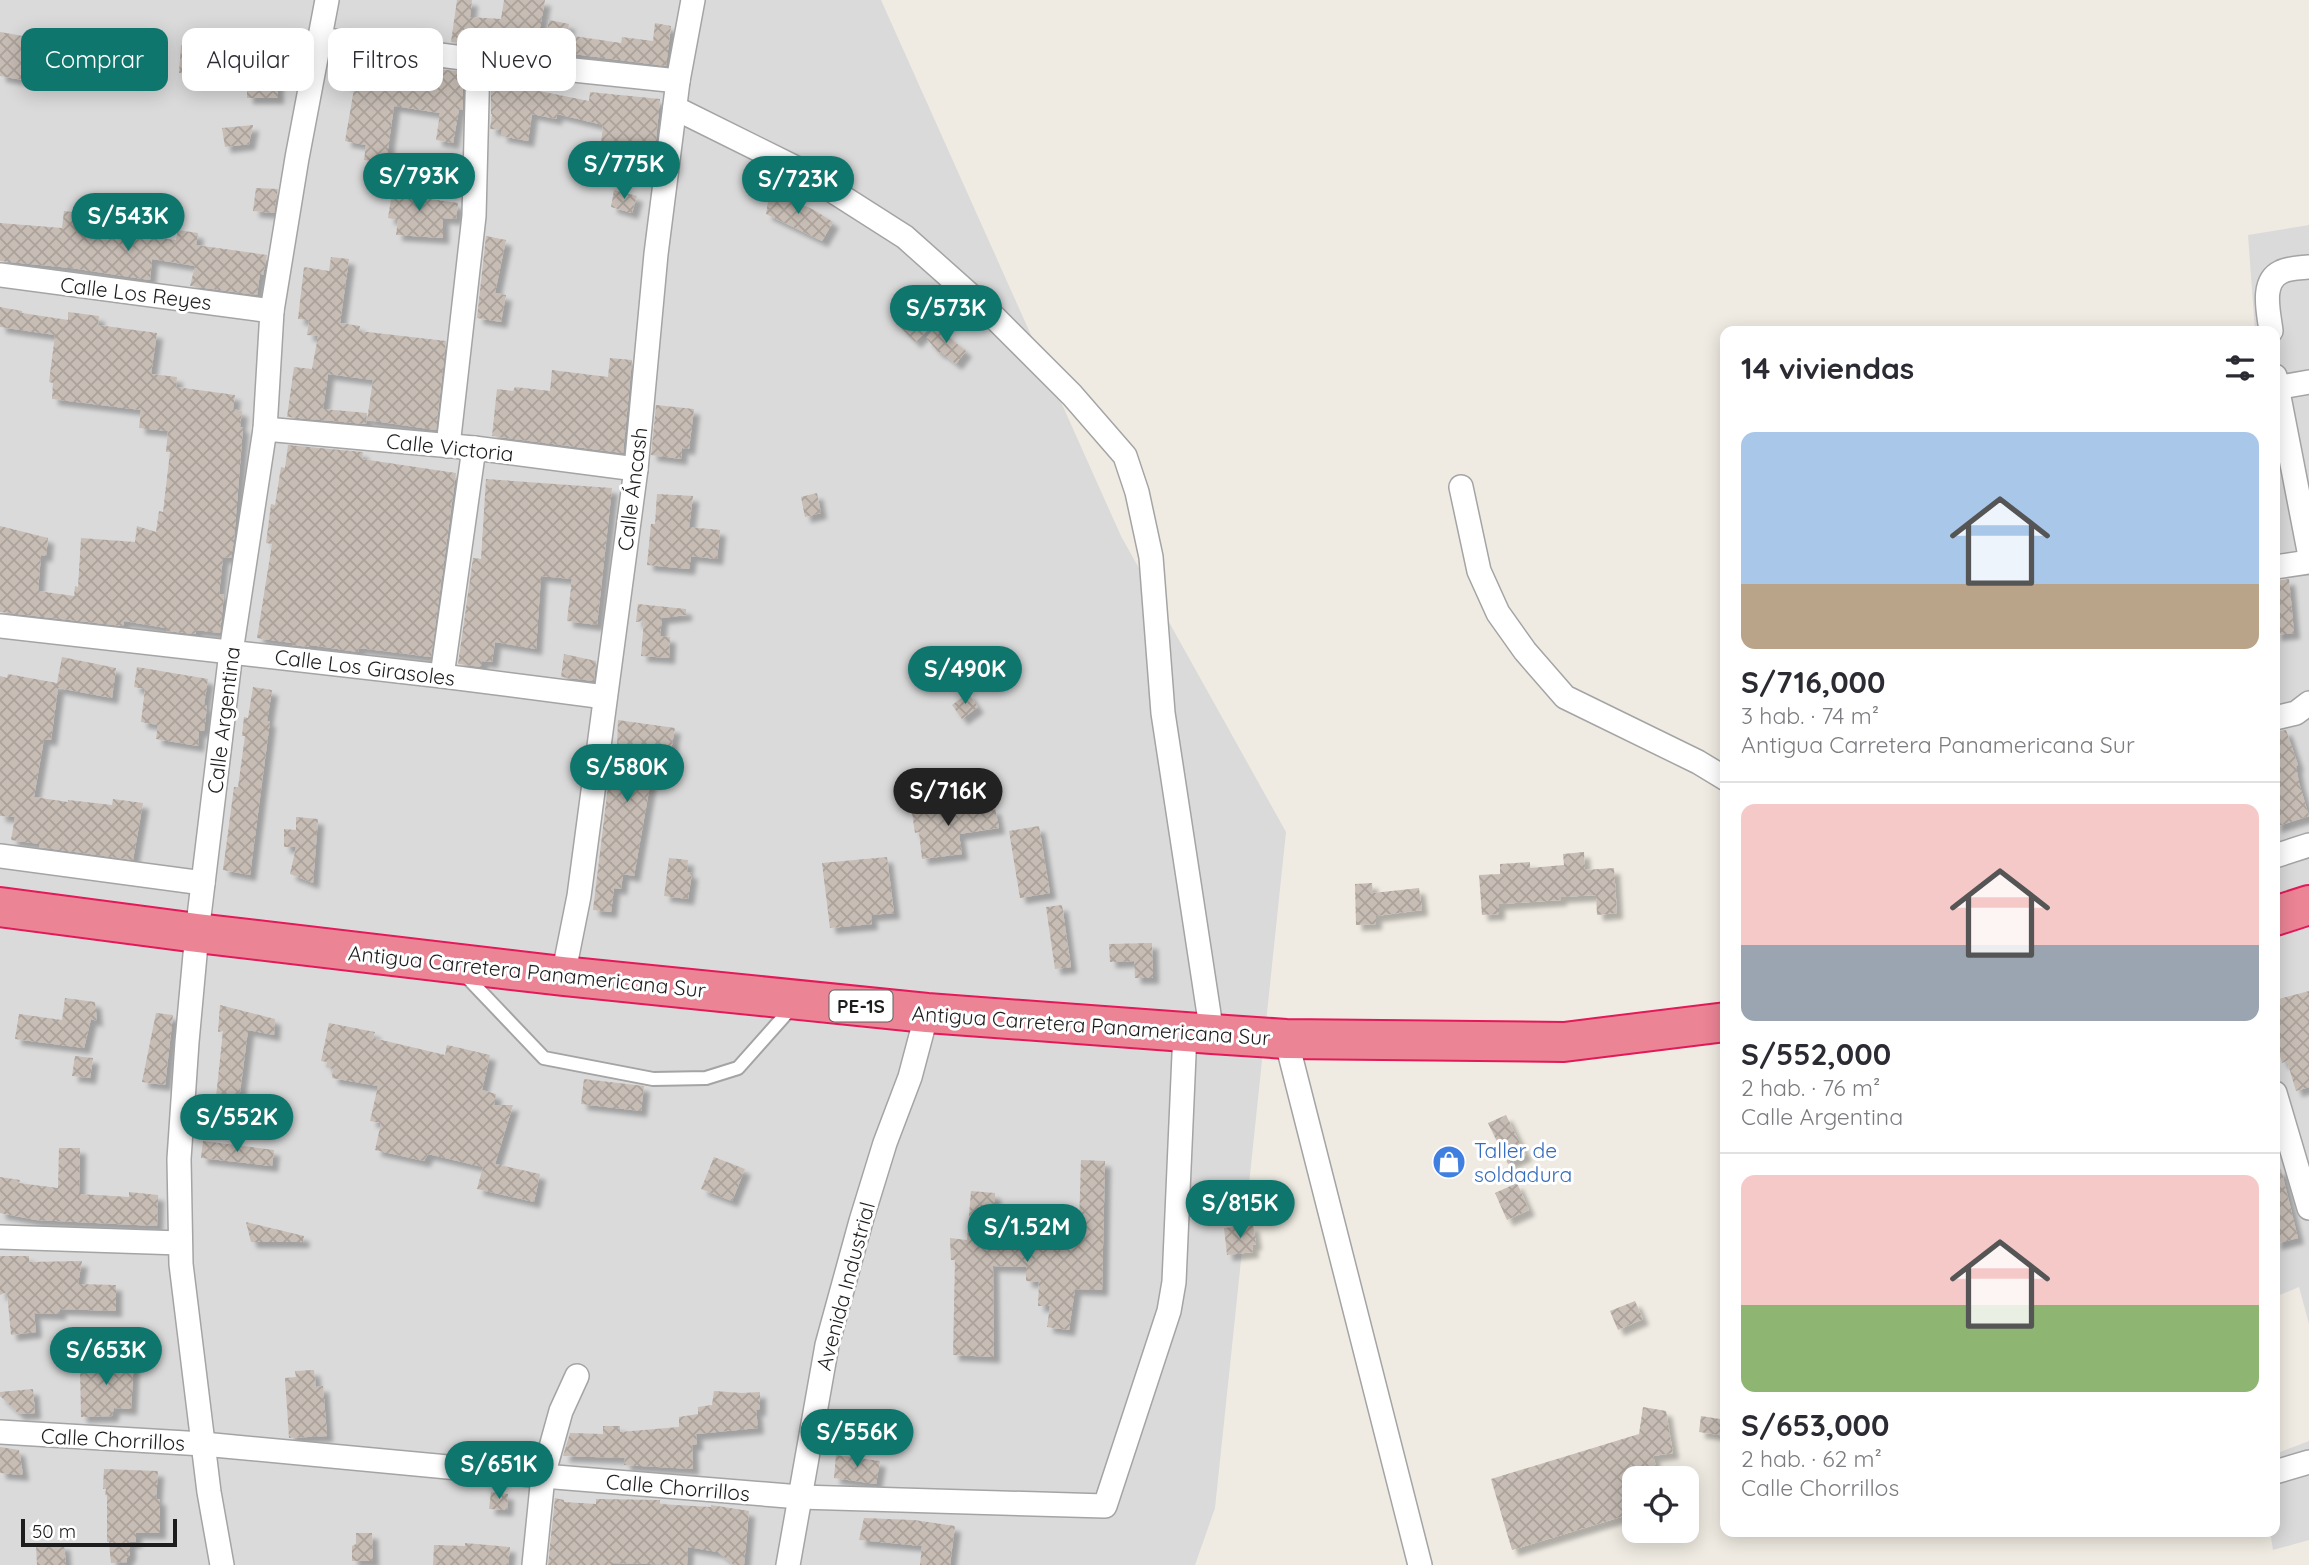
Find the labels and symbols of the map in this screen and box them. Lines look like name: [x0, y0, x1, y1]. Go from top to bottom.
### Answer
pin: S/775K: [567, 142, 681, 201]
pin: S/793K: [362, 154, 476, 213]
pin: S/723K: [741, 156, 855, 216]
pin: S/543K: [71, 194, 185, 253]
street label: Calle Los Reyes: [59, 271, 213, 315]
pin: S/573K: [889, 286, 1003, 345]
street label: Calle Áncash: [612, 426, 652, 552]
street label: Calle Victoria: [385, 427, 515, 467]
street label: Calle Los Girasoles: [273, 643, 457, 691]
street label: Calle Argentina: [201, 645, 245, 795]
pin: S/490K: [908, 646, 1022, 706]
pin: S/580K: [570, 744, 684, 804]
pin: S/716K: [891, 768, 1005, 828]
street label: Antigua Carretera Panamericana Sur: [347, 939, 707, 1003]
road number: PE-1S: [830, 990, 892, 1022]
street label: Antigua Carretera Panamericana Sur: [911, 999, 1271, 1051]
pin: S/552K: [180, 1094, 294, 1154]
place label: Taller de soldadura: [1474, 1137, 1572, 1187]
shop icon: Taller de soldadura: [1430, 1143, 1468, 1181]
pin: S/815K: [1183, 1180, 1297, 1240]
street label: Avenida Industrial: [810, 1199, 880, 1373]
pin: S/1.52M: [962, 1204, 1092, 1264]
pin: S/653K: [49, 1328, 163, 1387]
pin: S/556K: [800, 1410, 914, 1469]
street label: Calle Chorrillos: [40, 1422, 186, 1456]
pin: S/651K: [442, 1442, 556, 1501]
street label: Calle Chorrillos: [605, 1468, 751, 1506]
scale bar: [21, 1516, 177, 1548]

